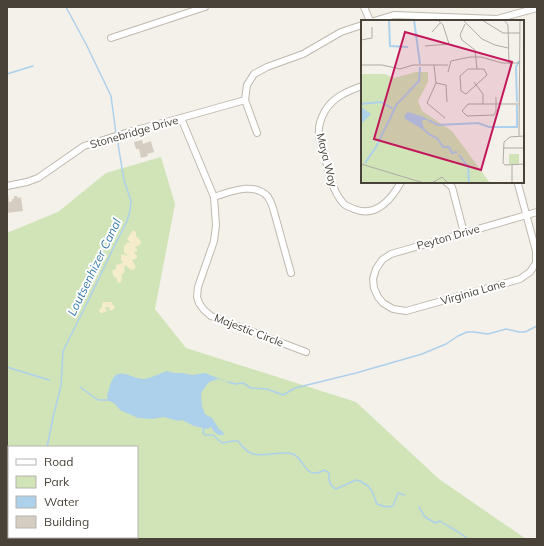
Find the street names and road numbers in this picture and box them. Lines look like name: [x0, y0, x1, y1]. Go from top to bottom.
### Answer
street label: Stonebridge Drive: [88, 113, 180, 151]
street label: Maya Way: [314, 132, 341, 189]
street label: Peyton Drive: [415, 221, 481, 253]
street label: Virginia Lane: [439, 276, 507, 308]
street label: Majestic Circle: [212, 310, 286, 350]

